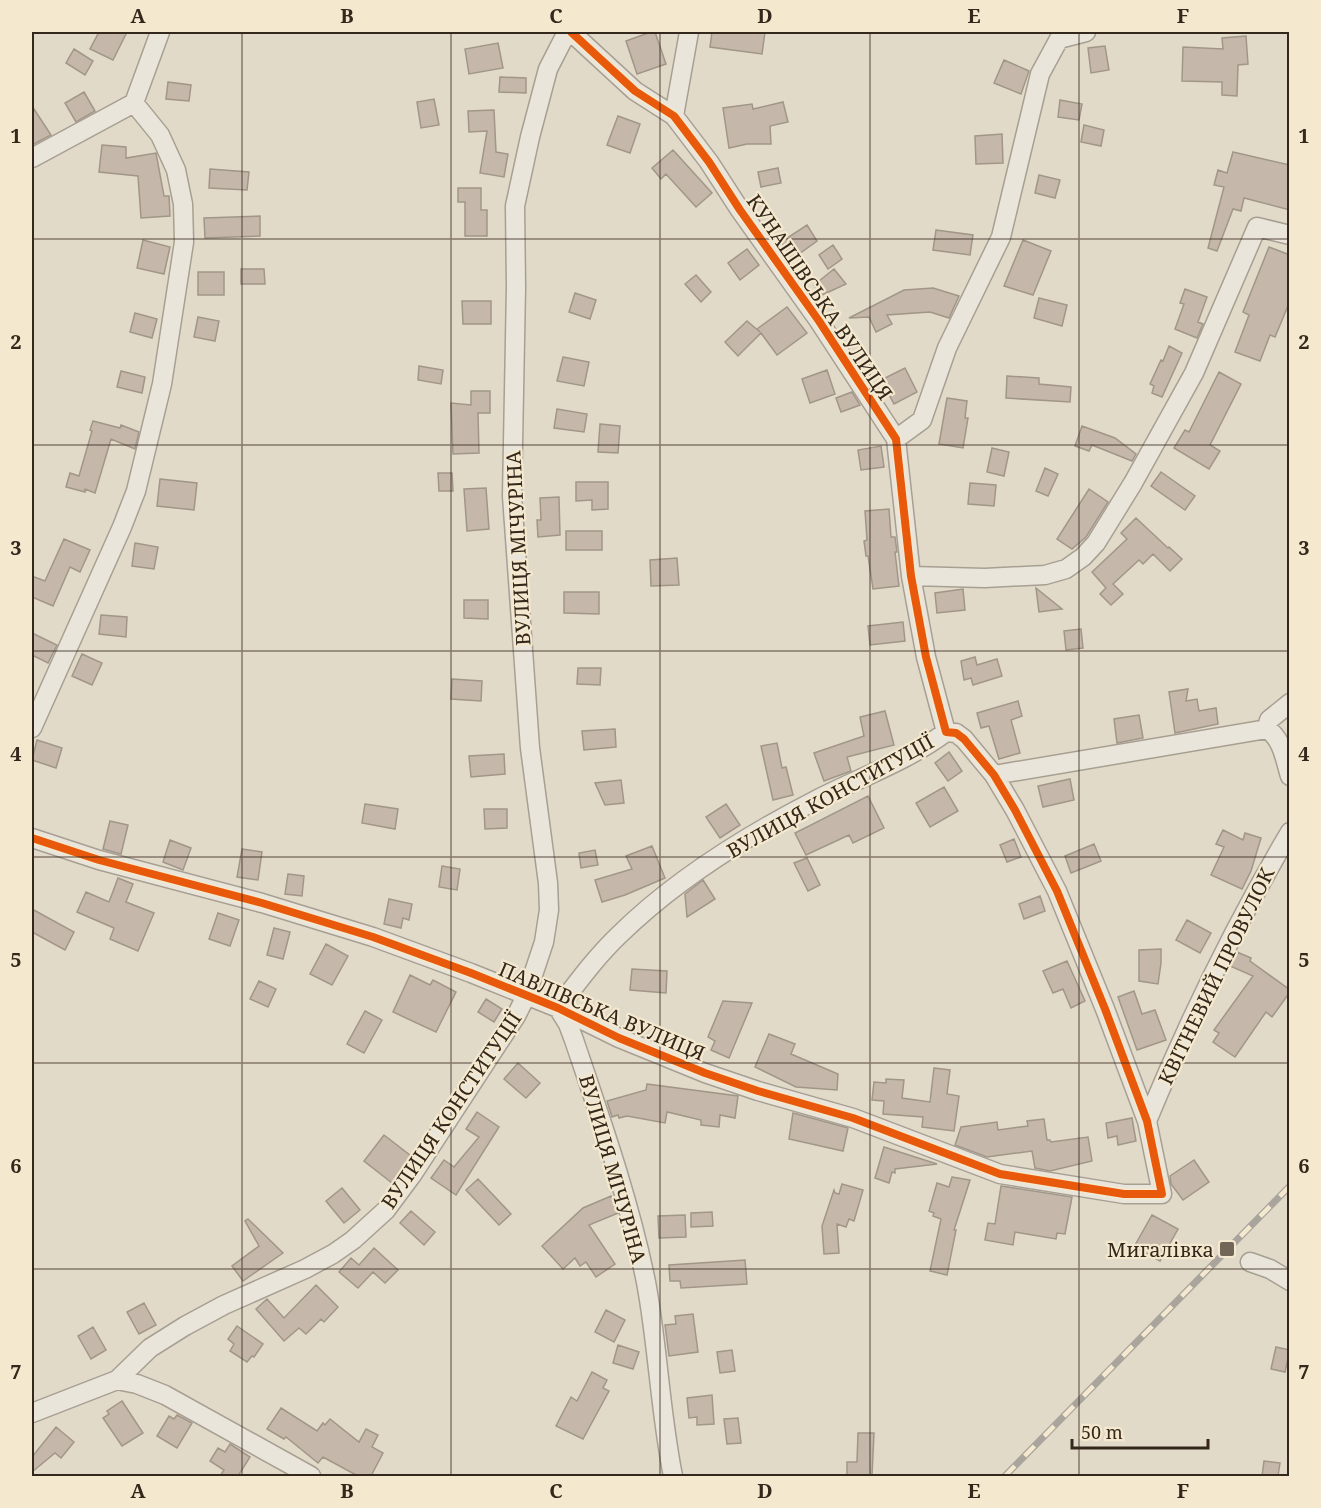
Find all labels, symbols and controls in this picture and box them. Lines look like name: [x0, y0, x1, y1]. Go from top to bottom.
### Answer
text: A: [130, 2, 146, 29]
text: B: [340, 2, 354, 29]
text: C: [549, 2, 563, 29]
text: D: [757, 2, 773, 29]
text: E: [967, 2, 981, 29]
text: F: [1177, 2, 1189, 29]
text: 1: [10, 122, 22, 149]
text: 1: [1298, 122, 1310, 149]
street label: КУНАШІВСЬКА ВУЛИЦЯ: [741, 189, 899, 405]
text: 2: [10, 328, 22, 355]
text: 2: [1298, 328, 1310, 355]
street label: ВУЛИЦЯ МІЧУРІНА: [499, 449, 537, 646]
text: 3: [10, 534, 22, 561]
text: 3: [1298, 534, 1310, 561]
street label: ВУЛИЦЯ КОНСТИТУЦІЇ: [722, 728, 938, 864]
text: 4: [10, 740, 22, 767]
text: 4: [1298, 740, 1310, 767]
street label: КВІТНЕВИЙ ПРОВУЛОК: [1152, 862, 1281, 1089]
text: 5: [10, 946, 22, 973]
text: 5: [1298, 946, 1310, 973]
street label: ПАВЛІВСЬКА ВУЛИЦЯ: [495, 955, 709, 1067]
street label: ВУЛИЦЯ КОНСТИТУЦІЇ: [375, 1006, 527, 1214]
street label: ВУЛИЦЯ МІЧУРІНА: [573, 1071, 653, 1267]
text: 6: [10, 1152, 22, 1179]
text: 6: [1298, 1152, 1310, 1179]
place label: Мигалівка: [1107, 1236, 1214, 1263]
marker: Мигалівка: [1218, 1240, 1236, 1258]
text: 7: [10, 1358, 22, 1385]
text: 7: [1298, 1358, 1310, 1385]
scale bar: [1072, 1412, 1208, 1450]
text: 50 m: [1081, 1420, 1123, 1444]
text: A: [130, 1477, 146, 1504]
text: B: [340, 1477, 354, 1504]
text: C: [549, 1477, 563, 1504]
text: D: [757, 1477, 773, 1504]
text: E: [967, 1477, 981, 1504]
text: F: [1177, 1477, 1189, 1504]

